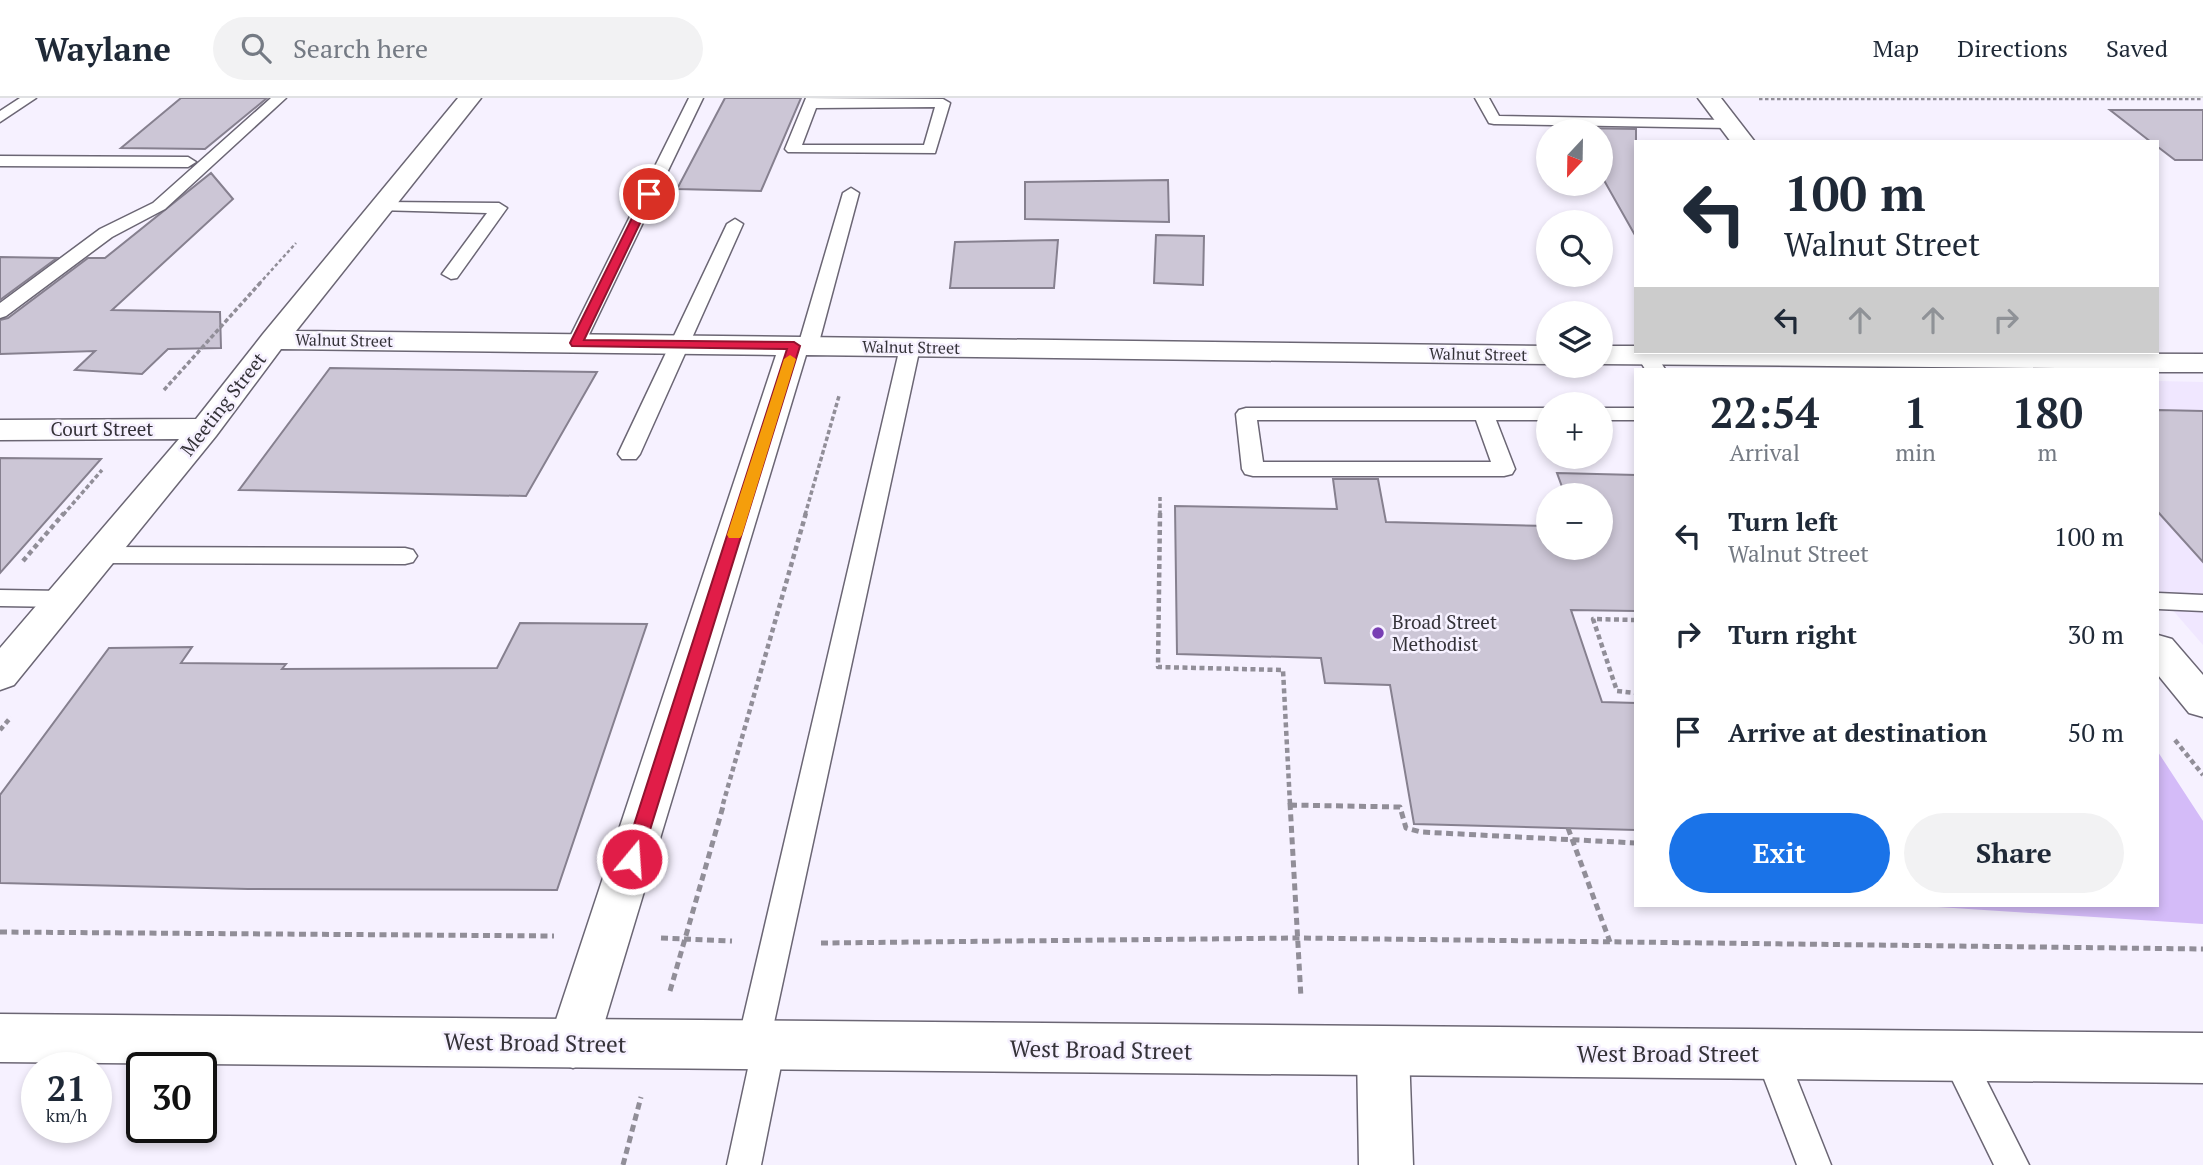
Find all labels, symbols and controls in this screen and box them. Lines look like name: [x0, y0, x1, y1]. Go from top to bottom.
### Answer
search box: [213, 17, 703, 80]
text: Waylane: [35, 27, 171, 70]
icon: search: [237, 29, 275, 67]
text: Search here: [293, 31, 428, 65]
text: Map: [1873, 32, 1919, 64]
text: Directions: [1957, 32, 2068, 64]
text: Saved: [2106, 32, 2168, 64]
north arrow: [1536, 119, 1614, 196]
map controls: [1536, 119, 1613, 560]
text: 100 m: [1784, 160, 1926, 225]
pin: [619, 164, 679, 224]
icon: left: [1669, 168, 1760, 259]
icon: arrive: [630, 175, 668, 213]
button: search: [1536, 210, 1613, 287]
text: Walnut Street: [1784, 223, 1980, 265]
button: layers: [1536, 301, 1613, 378]
icon: left: [1768, 301, 1806, 339]
icon: ahead: [1841, 301, 1879, 339]
icon: ahead: [1914, 301, 1952, 339]
icon: right: [1987, 301, 2025, 339]
street label: Walnut Street: [295, 328, 393, 352]
street label: Walnut Street: [862, 335, 960, 359]
street label: Walnut Street: [1429, 342, 1527, 366]
street label: Meeting Street: [174, 347, 271, 461]
text: 22:54: [1710, 384, 1819, 440]
text: 1: [1904, 384, 1927, 440]
text: 180: [2012, 384, 2083, 440]
button: +: [1536, 392, 1613, 469]
street label: Court Street: [51, 416, 153, 441]
text: Arrival: [1729, 437, 1800, 468]
text: min: [1895, 437, 1936, 468]
text: m: [2037, 437, 2057, 468]
button: −: [1536, 483, 1613, 560]
text: Turn left: [1728, 504, 1838, 538]
icon: left: [1669, 517, 1707, 555]
text: 100 m: [2054, 519, 2124, 553]
text: Walnut Street: [1728, 538, 1869, 569]
place label: Broad Street Methodist: [1392, 609, 1497, 656]
icon: right: [1669, 615, 1707, 653]
text: Turn right: [1728, 617, 1857, 651]
text: 30 m: [2068, 617, 2124, 651]
marker: Broad Street Methodist: [1370, 625, 1386, 641]
icon: arrive: [1669, 713, 1707, 751]
text: Arrive at destination: [1728, 715, 1987, 749]
text: 50 m: [2068, 715, 2124, 749]
button: Exit: [1669, 813, 1890, 893]
button: Share: [1904, 813, 2124, 893]
position arrow: [595, 822, 669, 896]
street label: West Broad Street: [443, 1025, 627, 1060]
street label: West Broad Street: [1009, 1032, 1193, 1067]
street label: West Broad Street: [1577, 1038, 1760, 1069]
speed limit sign: 30: [126, 1052, 217, 1143]
text: 21: [47, 1065, 86, 1111]
text: km/h: [46, 1103, 87, 1127]

